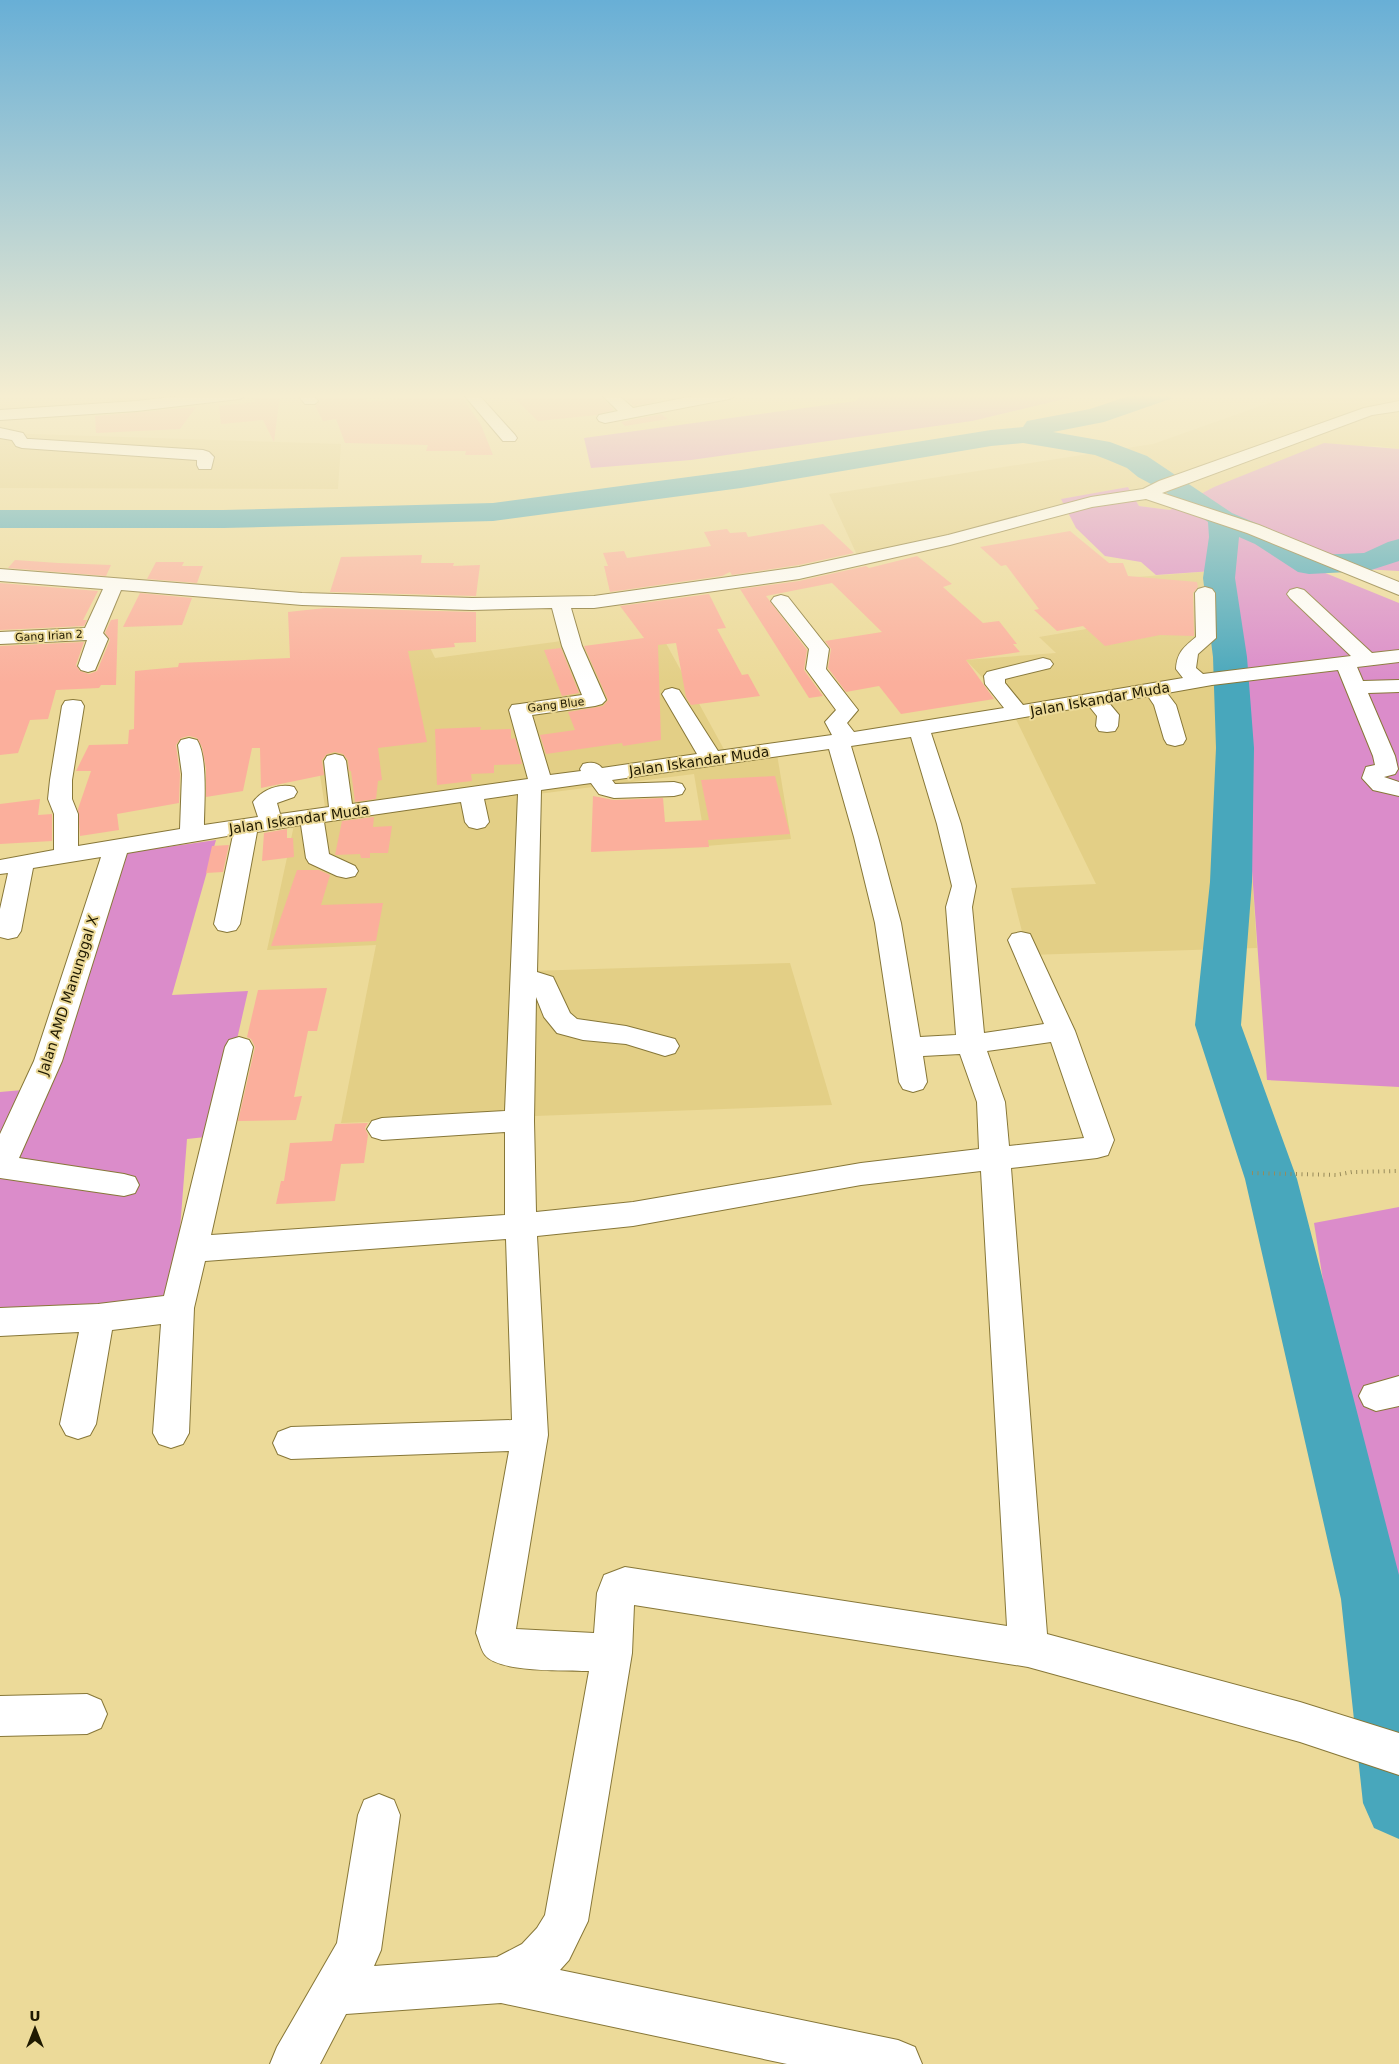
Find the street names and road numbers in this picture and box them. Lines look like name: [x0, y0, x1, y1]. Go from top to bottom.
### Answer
street label: Gang Irian 2: [15, 628, 83, 644]
street label: Jalan Iskandar Muda: [1028, 679, 1171, 719]
street label: Gang Blue: [527, 695, 585, 715]
street label: Jalan Iskandar Muda: [627, 743, 770, 779]
street label: Jalan Iskandar Muda: [227, 801, 370, 837]
street label: Jalan AMD Manunggal X: [34, 913, 102, 1078]

